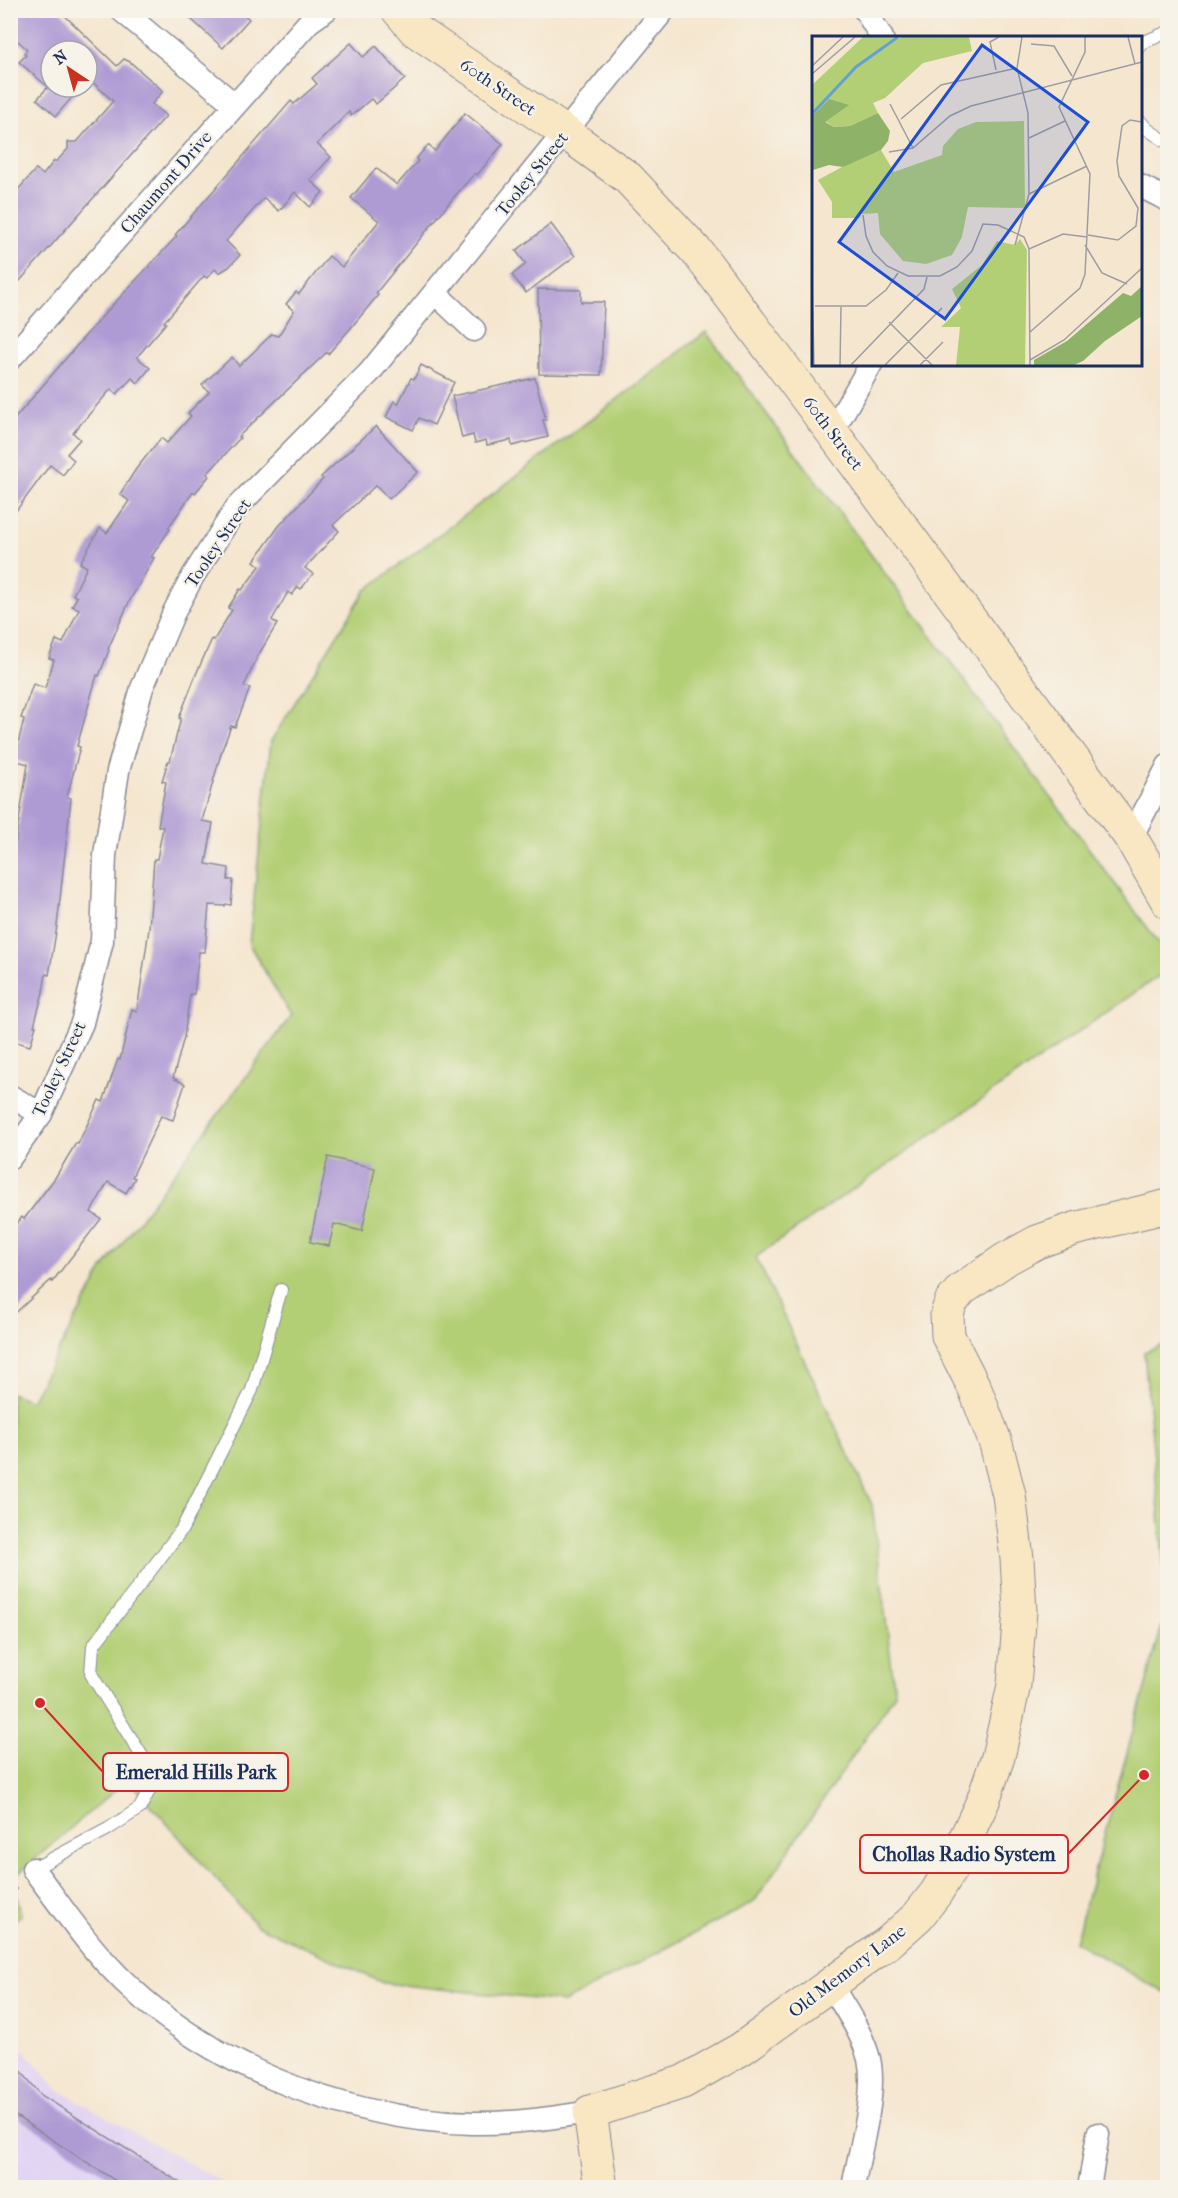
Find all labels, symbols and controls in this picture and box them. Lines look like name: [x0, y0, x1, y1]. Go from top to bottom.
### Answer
inset map: [812, 36, 1142, 366]
north arrow: [39, 39, 99, 99]
text: N: [50, 46, 72, 69]
street label: 60th Street: [456, 54, 540, 121]
street label: Chaumont Drive: [116, 127, 217, 238]
street label: Tooley Street: [492, 127, 573, 221]
street label: 60th Street: [798, 392, 868, 475]
street label: Tooley Street: [181, 494, 256, 592]
street label: Tooley Street: [28, 1018, 91, 1120]
callout: Emerald Hills Park: [103, 1753, 288, 1791]
text: Emerald Hills Park: [115, 1761, 277, 1784]
callout: Chollas Radio System: [860, 1835, 1068, 1873]
text: Chollas Radio System: [872, 1843, 1056, 1866]
street label: Old Memory Lane: [785, 1920, 910, 2022]

